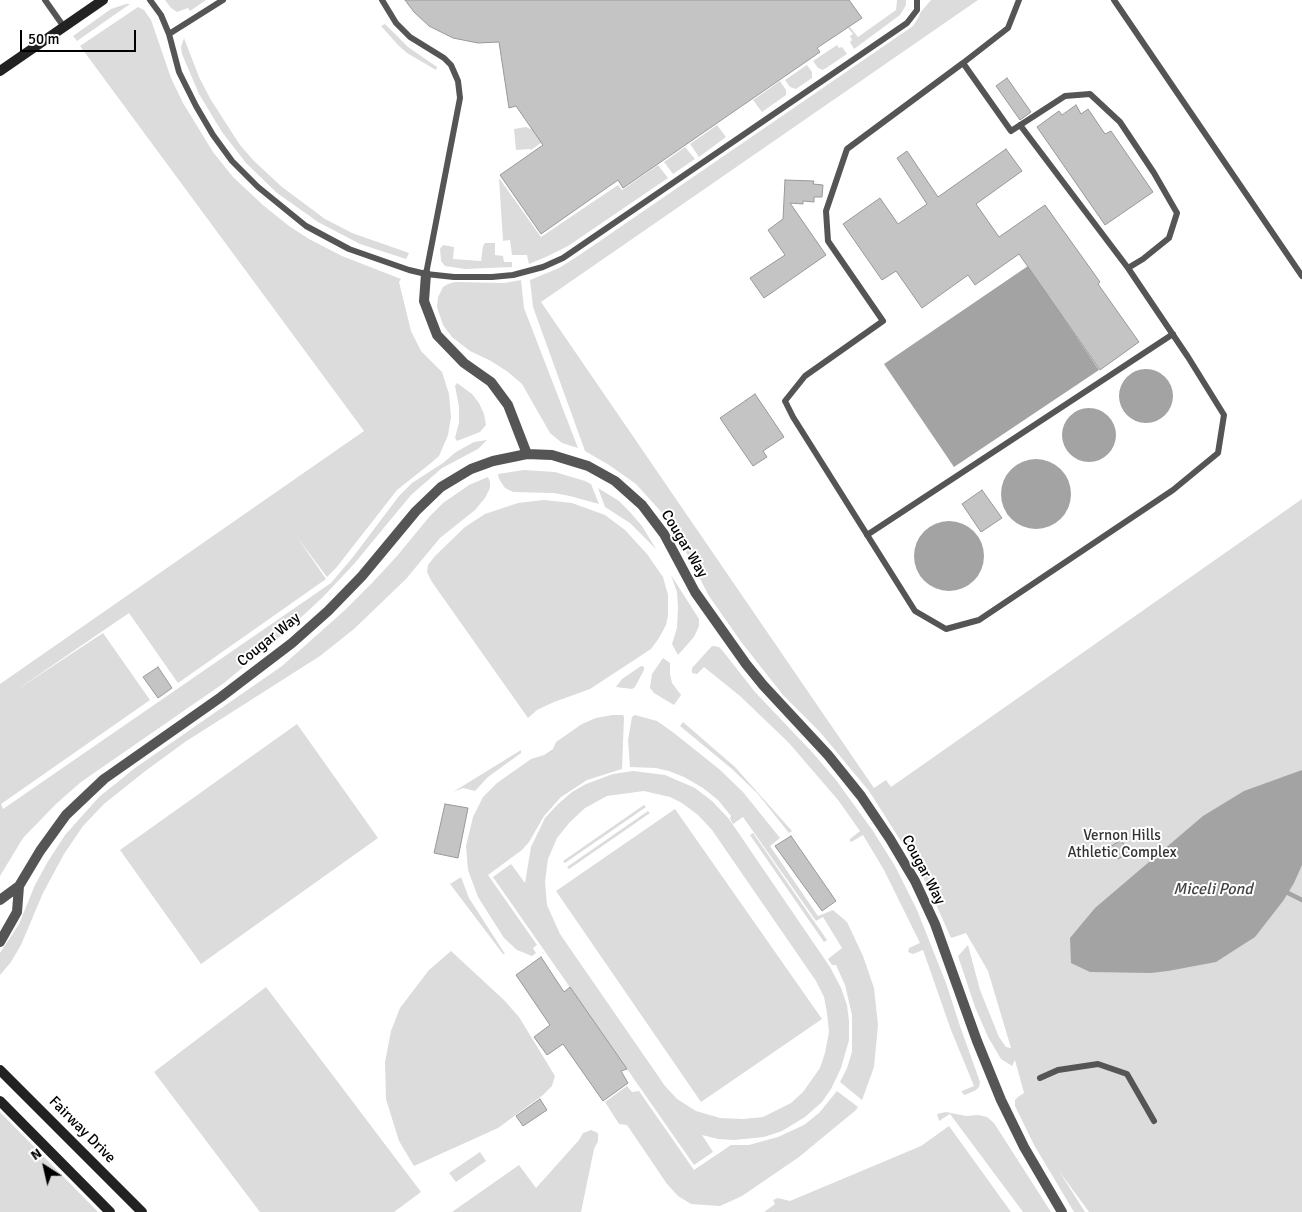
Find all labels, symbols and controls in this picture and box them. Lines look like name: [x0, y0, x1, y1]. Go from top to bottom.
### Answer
scale bar: [22, 20, 139, 52]
text: 50 m: [28, 30, 59, 48]
street label: Cougar Way: [657, 507, 711, 581]
street label: Cougar Way: [234, 609, 304, 671]
park label: Vernon Hills Athletic Complex: [1067, 827, 1177, 862]
street label: Cougar Way: [897, 832, 949, 908]
water label: Miceli Pond: [1173, 880, 1253, 900]
street label: Fairway Drive: [45, 1093, 119, 1167]
north arrow: [20, 1142, 70, 1192]
text: N: [27, 1145, 45, 1164]

